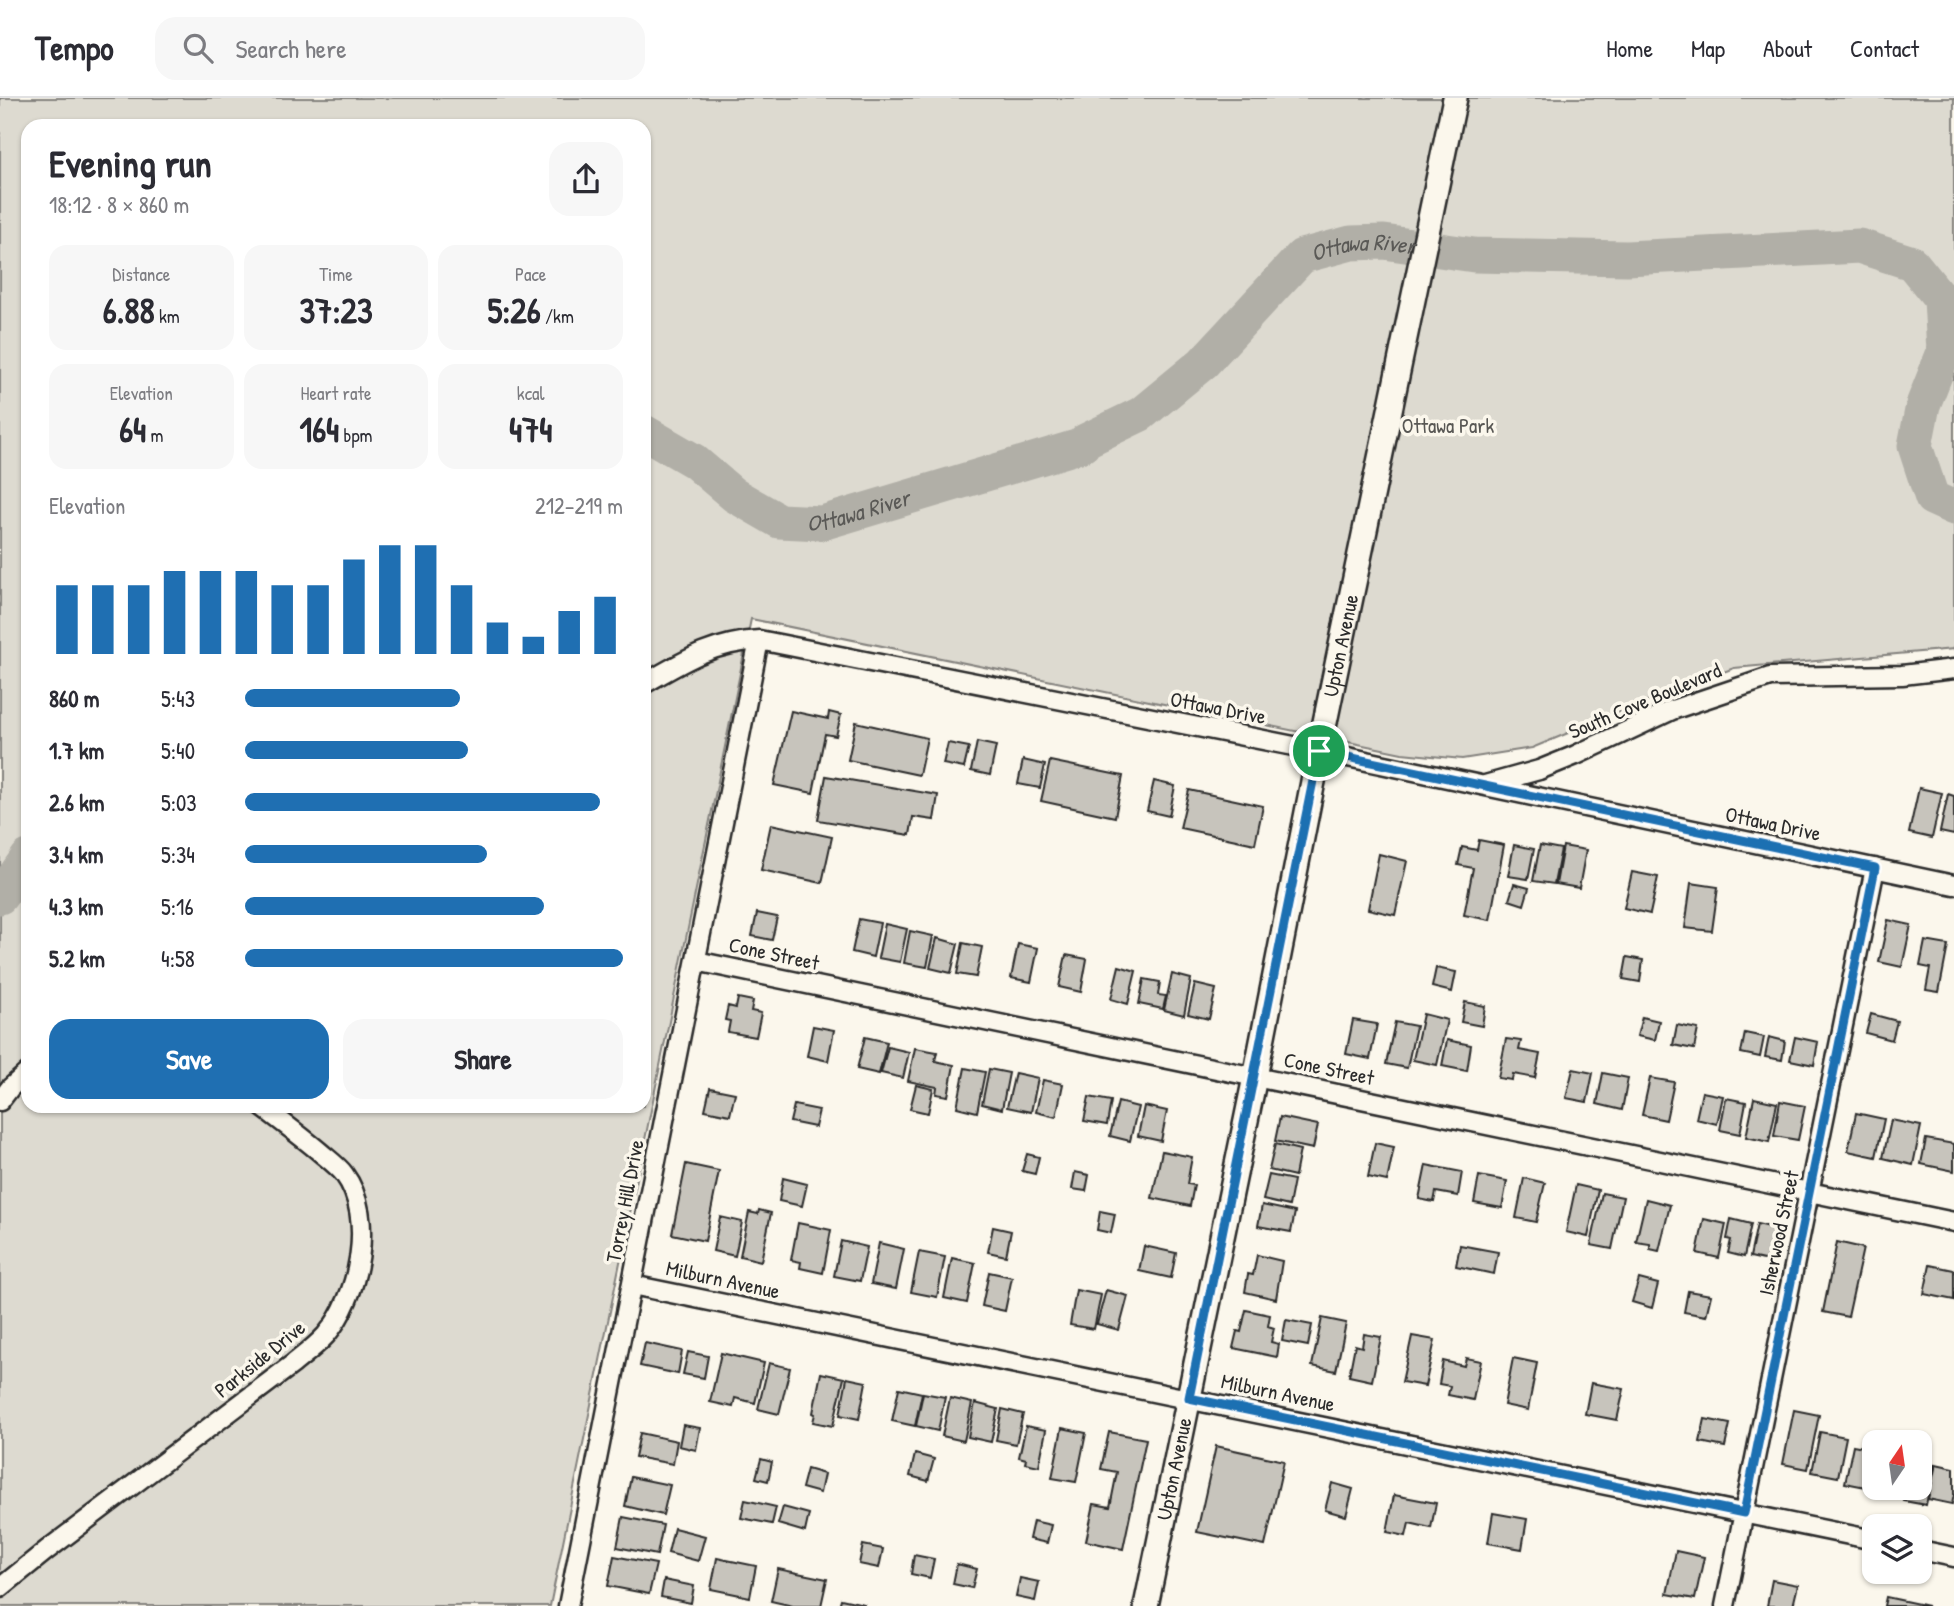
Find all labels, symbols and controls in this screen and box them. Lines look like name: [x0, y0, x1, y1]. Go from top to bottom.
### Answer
search box: [155, 17, 645, 80]
text: Tempo: [35, 26, 113, 70]
icon: search: [179, 29, 217, 67]
text: Search here: [235, 31, 347, 66]
text: Home: [1606, 32, 1653, 64]
text: Map: [1691, 32, 1725, 64]
text: About: [1763, 32, 1812, 64]
text: Contact: [1850, 32, 1919, 64]
text: Evening run: [49, 137, 212, 189]
button: share: [549, 142, 623, 216]
text: 18:12 · 8 × 860 m: [49, 189, 189, 220]
water label: Ottawa River: [1307, 226, 1421, 268]
text: Distance: [112, 261, 170, 287]
text: Time: [319, 261, 353, 287]
text: Pace: [515, 261, 546, 287]
text: 6.88: [103, 287, 155, 334]
text: 37:23: [299, 287, 373, 334]
text: 5:26: [487, 287, 541, 334]
text: km: [155, 303, 180, 329]
text: /km: [541, 303, 574, 329]
text: Elevation: [110, 380, 173, 406]
text: Heart rate: [301, 380, 371, 406]
text: kcal: [517, 380, 545, 406]
text: 64: [119, 406, 146, 453]
text: 164: [299, 406, 339, 453]
text: 474: [509, 406, 552, 453]
park label: Ottawa Park: [1402, 411, 1494, 440]
text: m: [146, 422, 164, 448]
text: bpm: [339, 422, 373, 448]
water label: Ottawa River: [806, 481, 916, 538]
text: Elevation: [49, 490, 125, 521]
text: 212–219 m: [535, 490, 623, 521]
street label: Upton Avenue: [1316, 592, 1365, 699]
street label: South Cove Boulevard: [1564, 655, 1726, 746]
text: 860 m: [49, 683, 99, 714]
text: 5:43: [161, 683, 195, 714]
street label: Ottawa Drive: [1168, 684, 1268, 731]
pin: [1289, 721, 1349, 781]
icon: arrive: [1300, 732, 1338, 770]
text: 1.7 km: [49, 735, 104, 766]
text: 5:40: [161, 735, 195, 766]
text: 2.6 km: [49, 787, 104, 818]
text: 5:03: [161, 787, 197, 818]
street label: Ottawa Drive: [1723, 799, 1823, 848]
text: 3.4 km: [49, 839, 103, 870]
text: 5:34: [161, 839, 195, 870]
text: 4.3 km: [49, 891, 103, 922]
text: 5:16: [161, 891, 194, 922]
street label: Cone Street: [726, 930, 823, 977]
text: 5.2 km: [49, 943, 105, 974]
text: 4:58: [161, 943, 195, 974]
button: Save: [49, 1019, 329, 1099]
button: Share: [343, 1019, 623, 1099]
street label: Cone Street: [1281, 1045, 1378, 1092]
street label: Torrey Hill Drive: [598, 1137, 651, 1265]
street label: Isherwood Street: [1751, 1167, 1806, 1298]
street label: Milburn Avenue: [664, 1253, 783, 1306]
street label: Parkside Drive: [208, 1313, 311, 1404]
street label: Milburn Avenue: [1219, 1366, 1338, 1419]
street label: Upton Avenue: [1149, 1415, 1198, 1523]
north arrow: [1862, 1430, 1932, 1500]
map controls: [1862, 1430, 1932, 1584]
button: layers: [1862, 1514, 1932, 1584]

